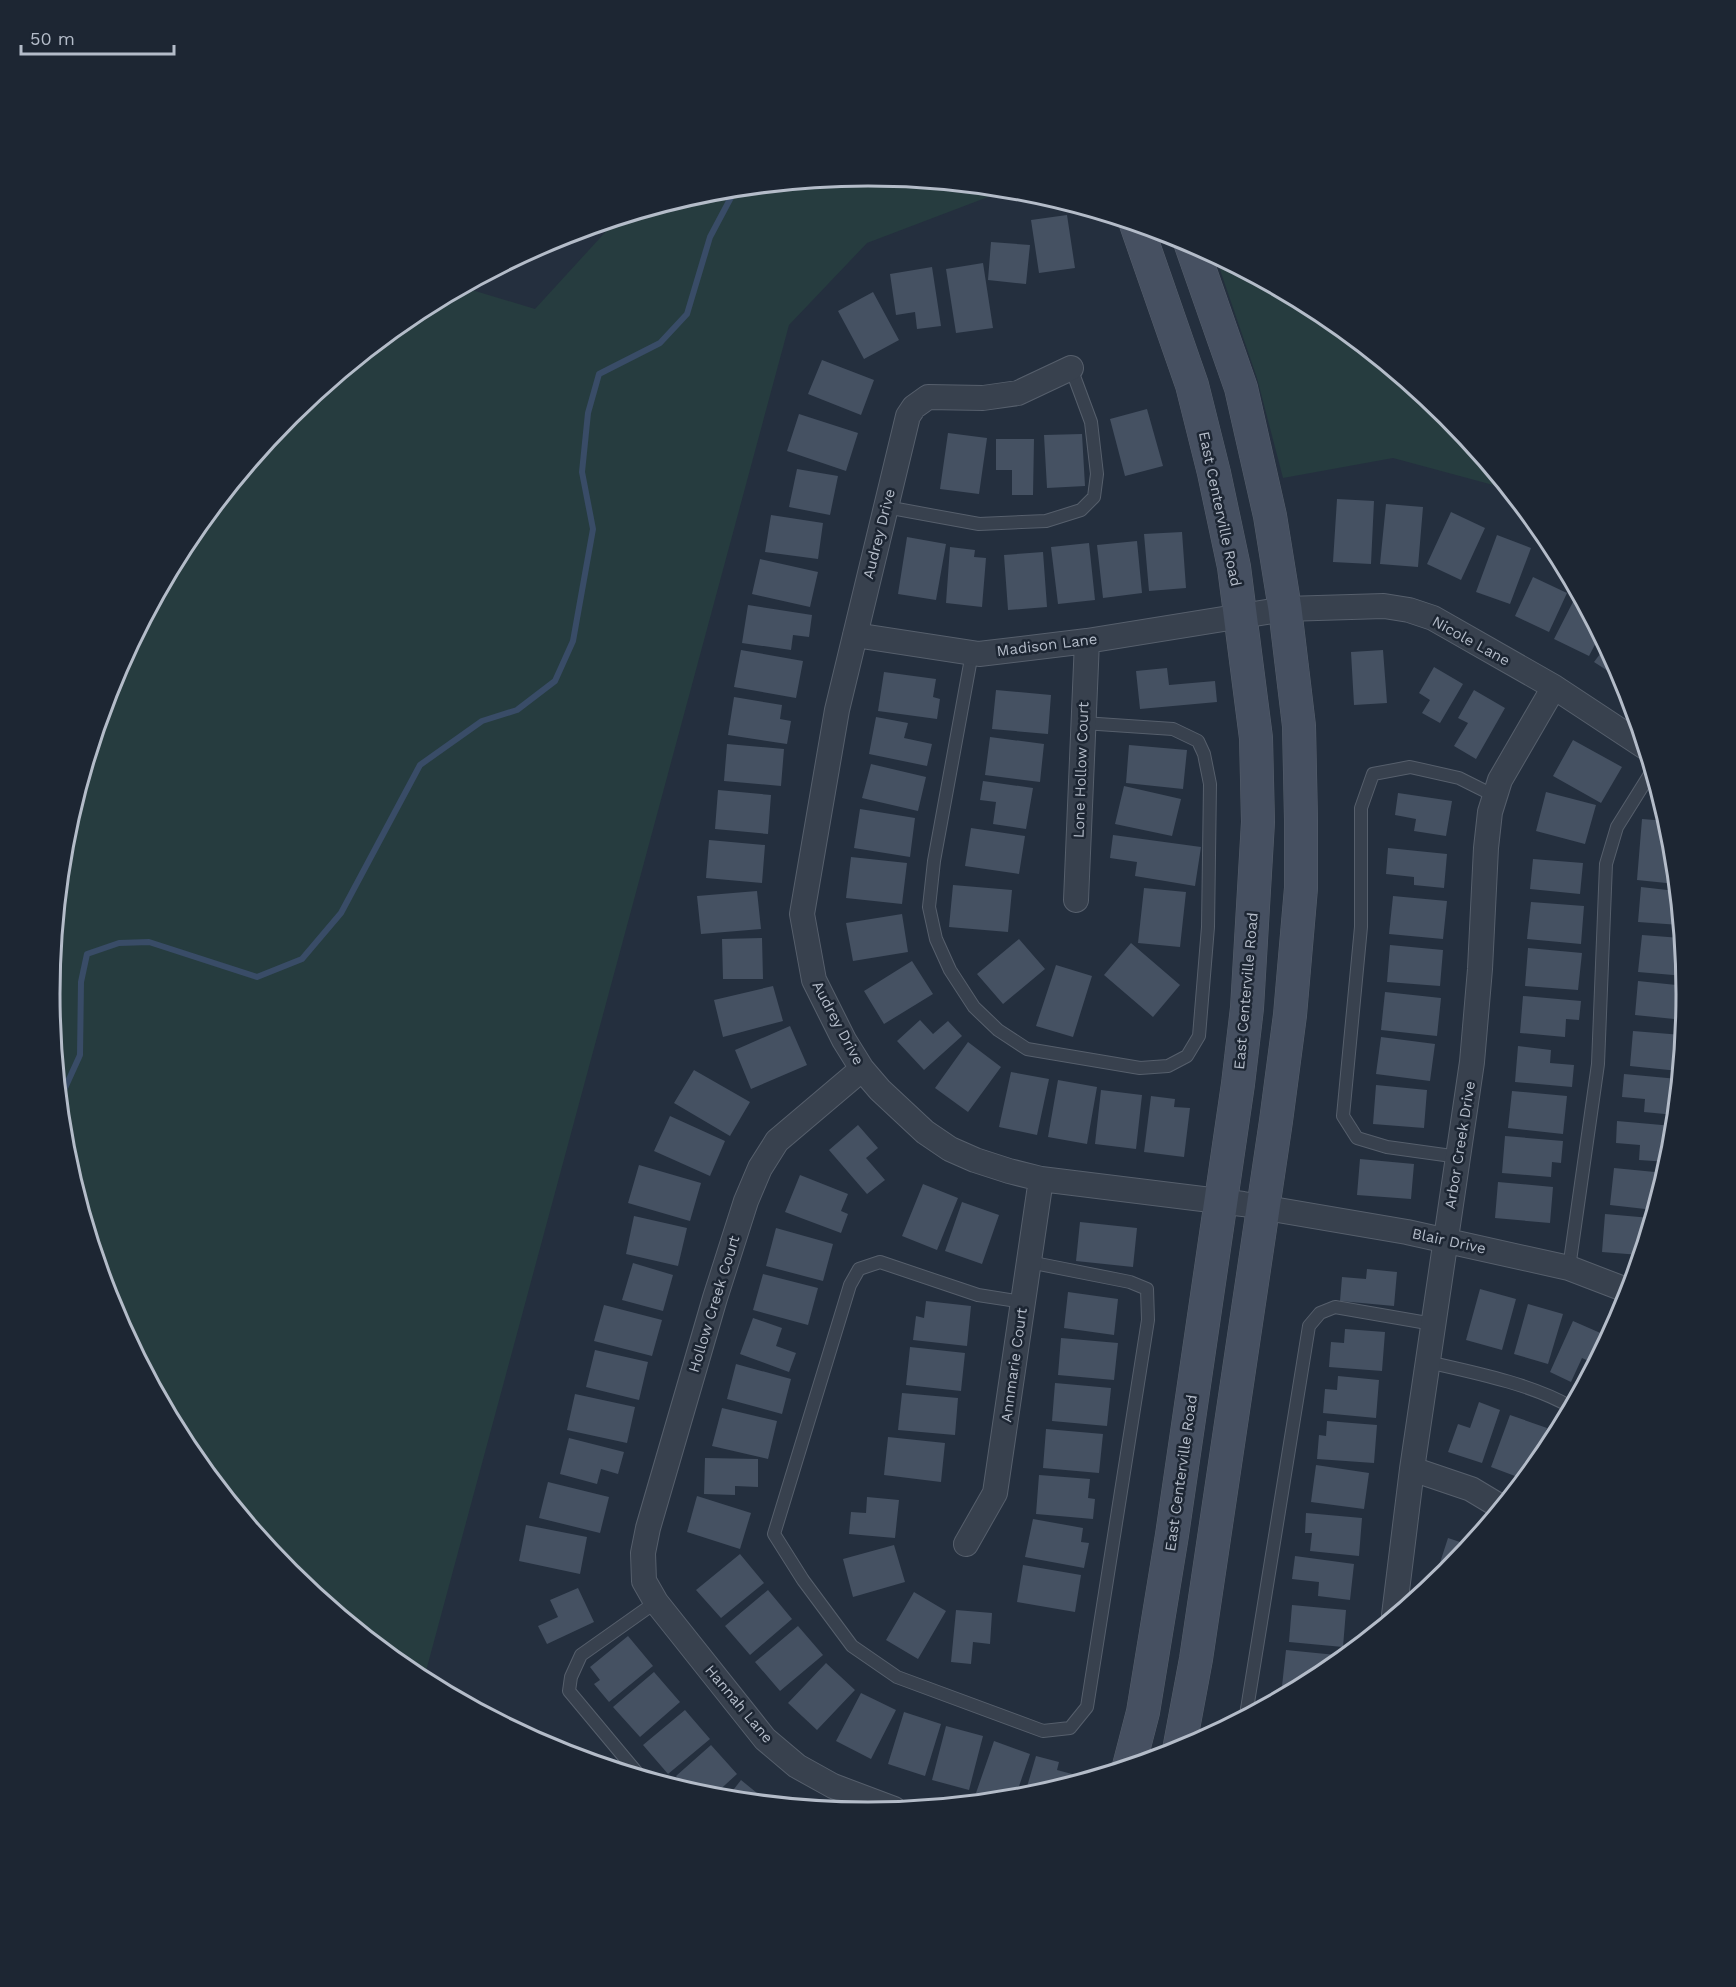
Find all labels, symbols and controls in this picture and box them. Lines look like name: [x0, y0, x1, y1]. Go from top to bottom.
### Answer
scale bar: [21, 18, 174, 56]
text: 50 m: [30, 28, 75, 49]
street label: East Centerville Road: [1195, 430, 1245, 588]
street label: Audrey Drive: [859, 487, 899, 581]
street label: Nicole Lane: [1429, 612, 1513, 670]
street label: Madison Lane: [996, 630, 1098, 660]
street label: Lone Hollow Court: [1070, 701, 1092, 839]
street label: East Centerville Road: [1230, 912, 1262, 1070]
street label: Audrey Drive: [808, 978, 868, 1068]
street label: Arbor Creek Drive: [1441, 1080, 1479, 1210]
street label: Blair Drive: [1410, 1224, 1488, 1258]
street label: Hollow Creek Court: [685, 1233, 744, 1375]
street label: Annmarie Court: [997, 1306, 1031, 1424]
street label: East Centerville Road: [1161, 1394, 1201, 1552]
street label: Hannah Lane: [701, 1661, 777, 1747]

